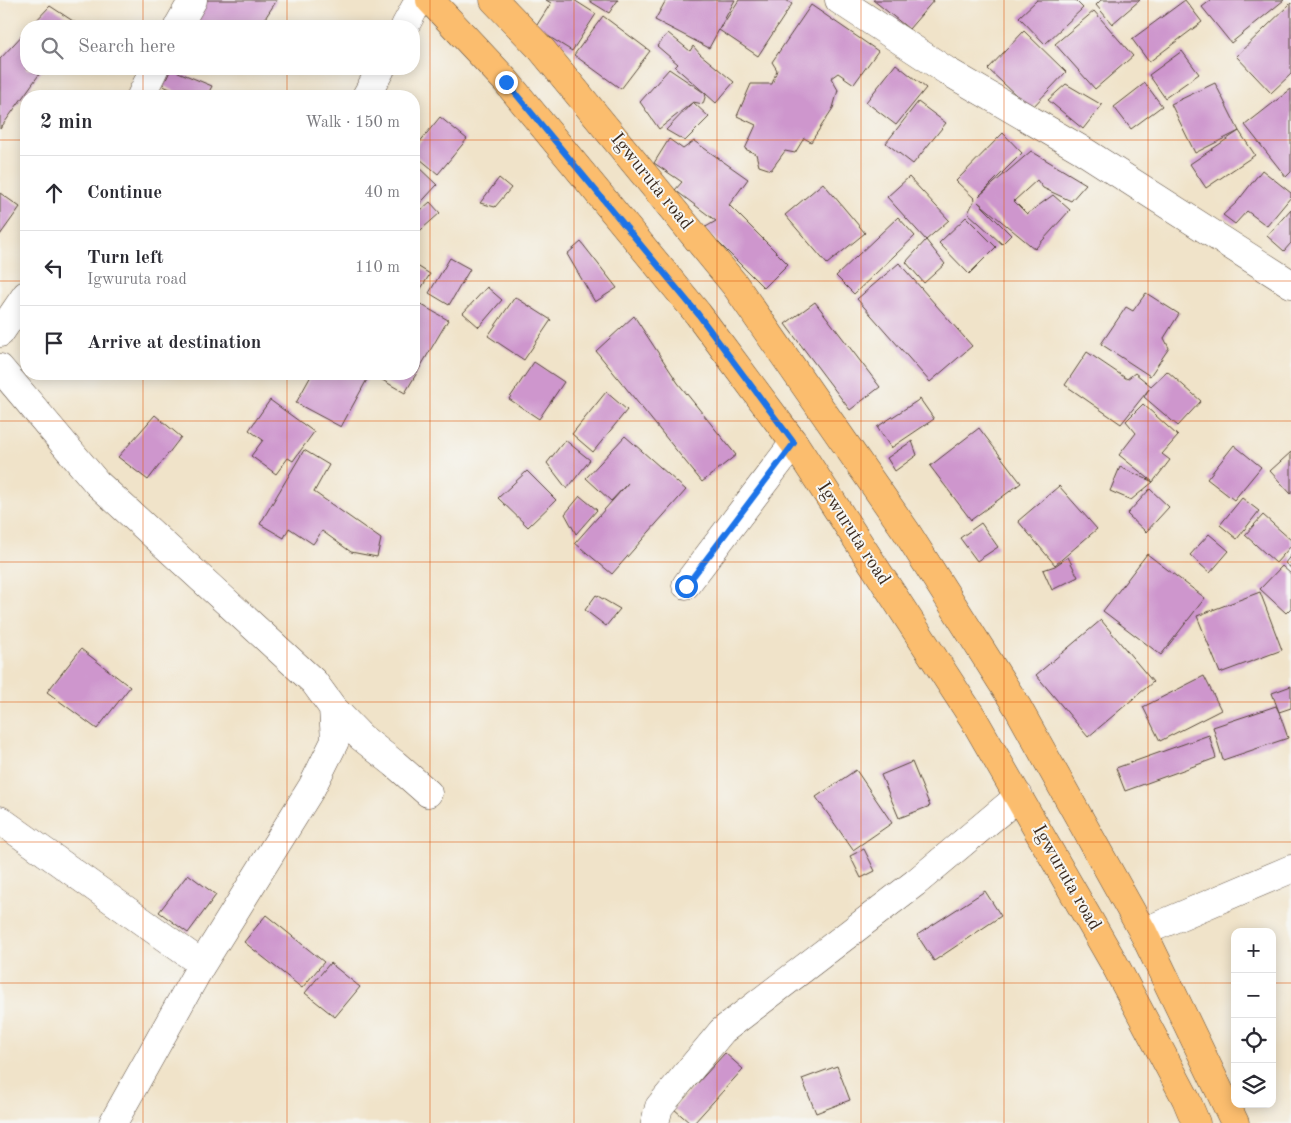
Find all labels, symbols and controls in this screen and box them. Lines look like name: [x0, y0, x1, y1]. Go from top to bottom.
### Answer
search box: [20, 20, 420, 75]
icon: search: [38, 34, 66, 62]
text: Search here: [78, 38, 175, 57]
route end: [495, 71, 518, 94]
text: 2 min: [40, 112, 93, 133]
text: Walk · 150 m: [305, 115, 400, 131]
street label: Igwuruta road: [606, 130, 696, 234]
icon: ahead: [40, 179, 68, 207]
text: Continue: [87, 184, 162, 203]
text: 40 m: [364, 185, 400, 201]
text: Turn left: [87, 249, 164, 268]
icon: left: [40, 254, 68, 282]
text: 110 m: [355, 260, 400, 276]
text: Igwuruta road: [87, 272, 187, 288]
icon: arrive: [40, 329, 68, 357]
text: Arrive at destination: [87, 334, 261, 353]
street label: Igwuruta road: [813, 479, 893, 589]
route start: [675, 575, 698, 598]
street label: Igwuruta road: [1028, 822, 1104, 934]
map controls: [1231, 928, 1276, 1108]
button: +: [1231, 928, 1276, 973]
button: −: [1231, 973, 1276, 1018]
button: locate: [1231, 1018, 1276, 1063]
button: layers: [1231, 1063, 1276, 1108]

